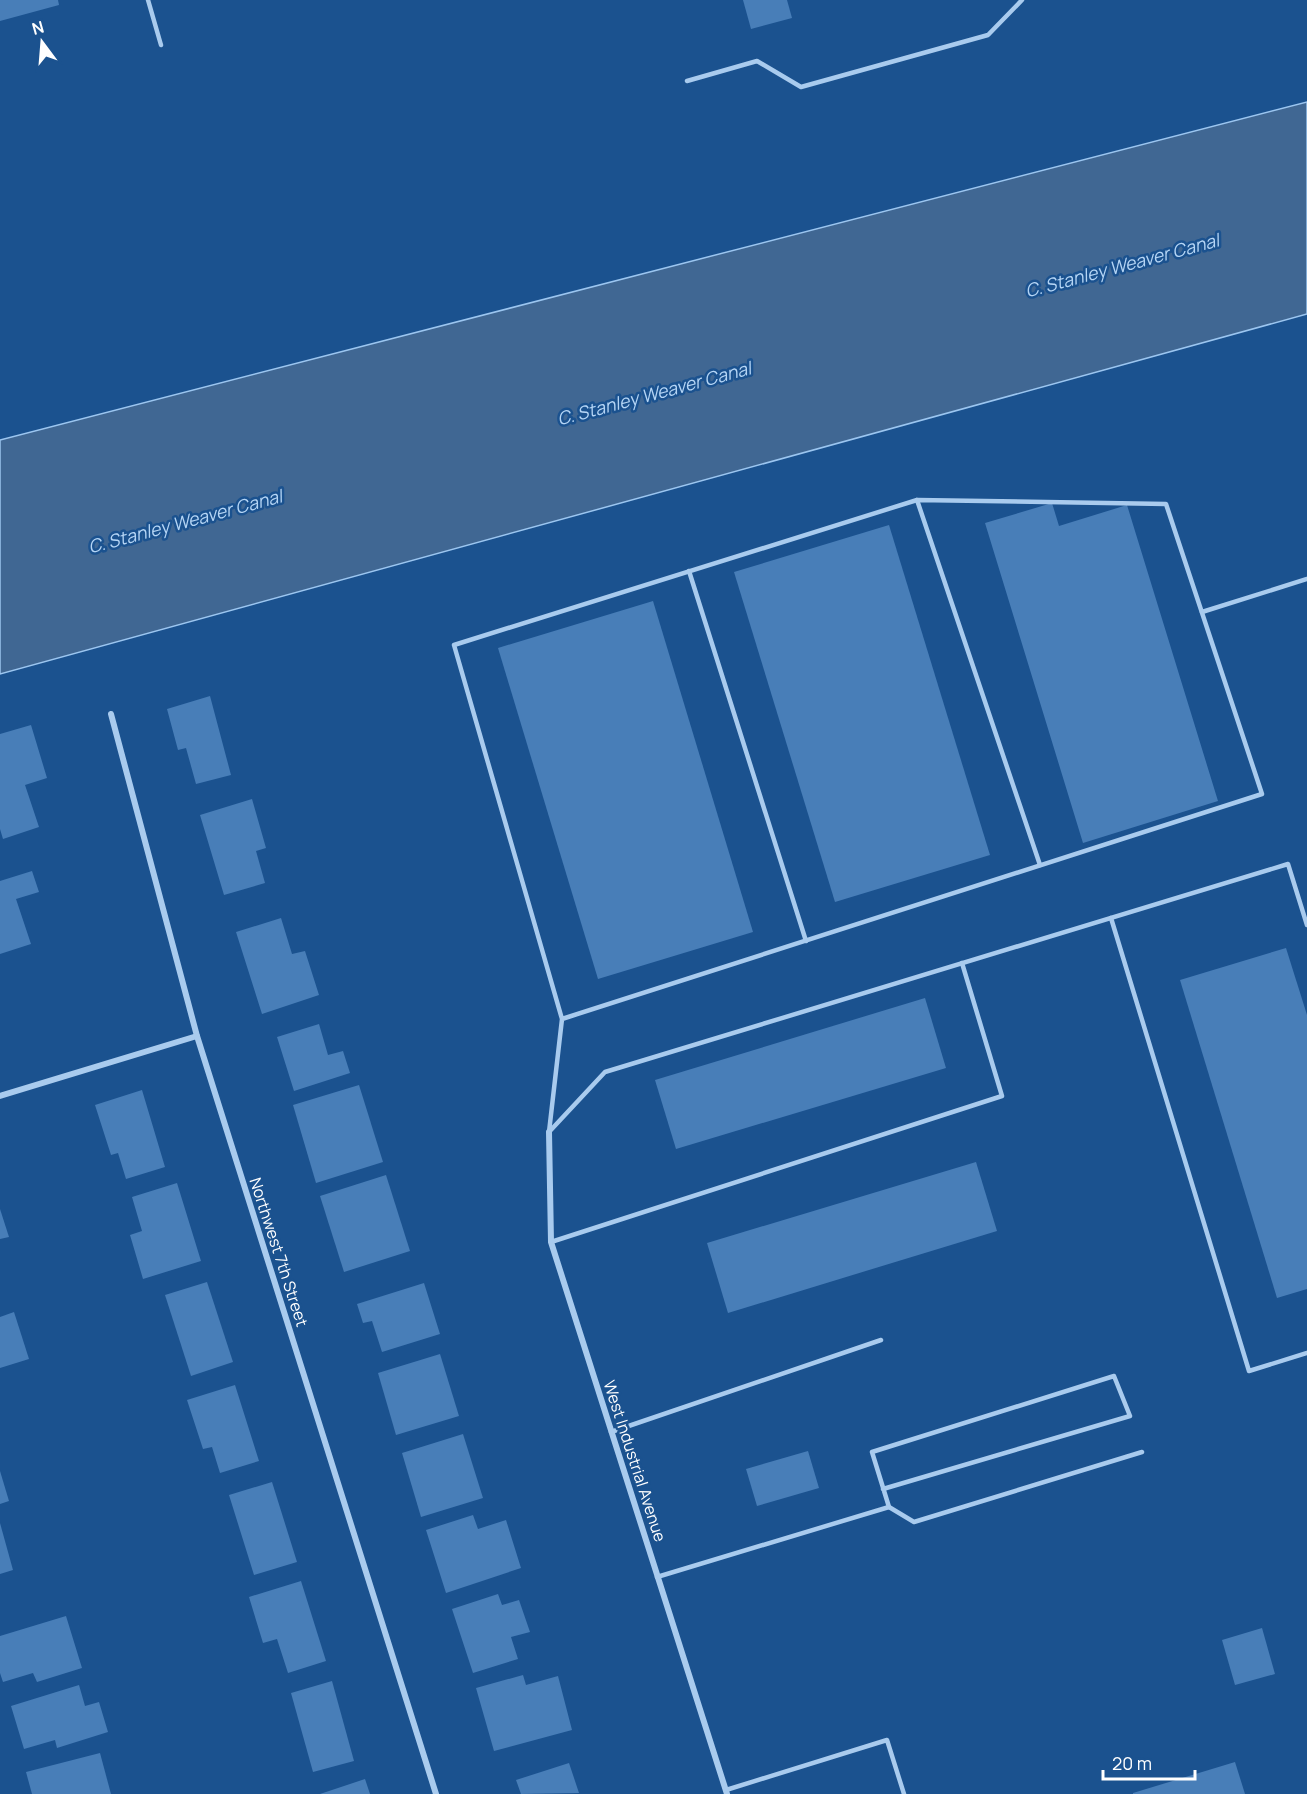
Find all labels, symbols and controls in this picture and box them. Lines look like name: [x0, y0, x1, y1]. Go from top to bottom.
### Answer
north arrow: [12, 12, 72, 72]
text: N: [29, 15, 46, 40]
water label: C. Stanley Weaver Canal: [1022, 227, 1224, 302]
water label: C. Stanley Weaver Canal: [554, 355, 756, 430]
water label: C. Stanley Weaver Canal: [85, 483, 287, 558]
street label: Northwest 7th Street: [245, 1175, 313, 1329]
street label: West Industrial Avenue: [599, 1377, 671, 1545]
scale bar: [1103, 1743, 1194, 1781]
text: 20 m: [1112, 1751, 1152, 1775]

